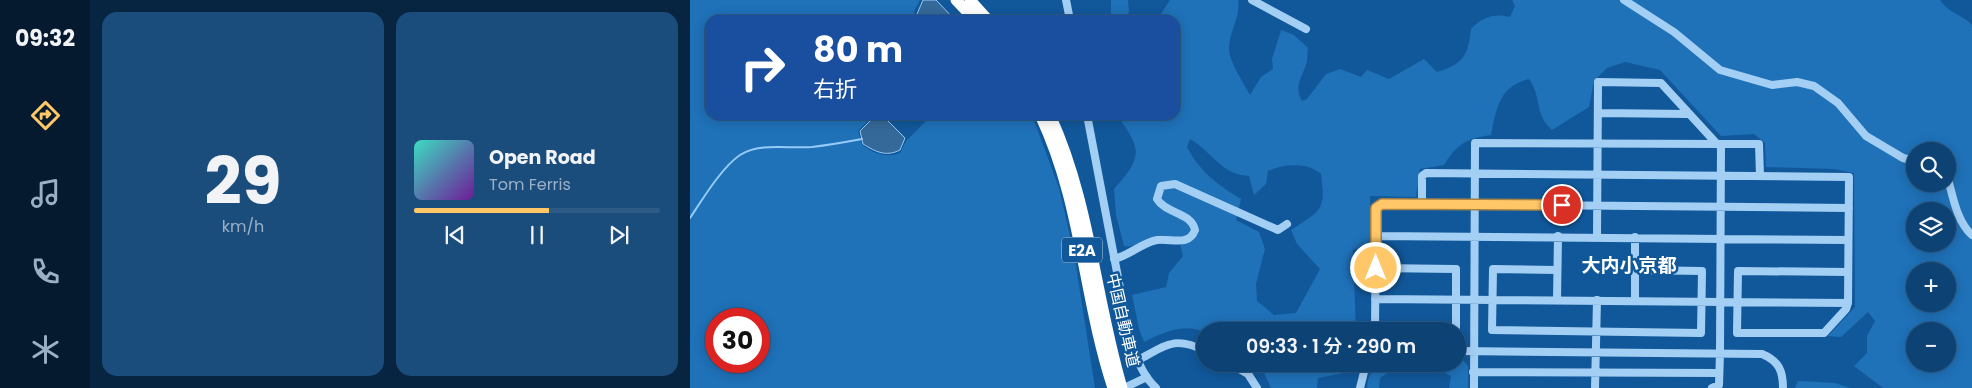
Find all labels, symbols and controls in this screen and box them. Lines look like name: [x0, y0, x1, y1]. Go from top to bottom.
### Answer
text: 09:32: [15, 23, 75, 54]
text: 80 m: [813, 25, 903, 74]
icon: right: [730, 35, 795, 100]
text: 右折: [813, 74, 857, 105]
icon: directions: [28, 98, 63, 133]
text: 29: [204, 136, 282, 227]
map controls: [1906, 142, 1956, 372]
button: search: [1906, 142, 1956, 192]
text: Open Road: [489, 144, 596, 171]
text: Tom Ferris: [489, 173, 571, 196]
icon: music: [28, 176, 63, 211]
pin: [1541, 184, 1583, 226]
icon: arrive: [1548, 191, 1576, 219]
button: layers: [1906, 202, 1956, 252]
text: km/h: [222, 215, 264, 238]
icon: previous: [441, 221, 469, 249]
icon: pause: [523, 221, 551, 249]
icon: next: [605, 221, 633, 249]
road number: E2A: [1062, 238, 1102, 262]
position arrow: [1349, 241, 1401, 293]
district label: 大内小京都: [1581, 252, 1677, 279]
icon: phone: [28, 254, 63, 289]
button: +: [1906, 262, 1956, 312]
street label: 中国自動車道: [1101, 271, 1145, 369]
speed limit sign: 30: [705, 308, 770, 373]
button: −: [1906, 322, 1956, 372]
icon: climate: [28, 332, 63, 367]
text: 09:33 · 1 分 · 290 m: [1246, 333, 1416, 360]

